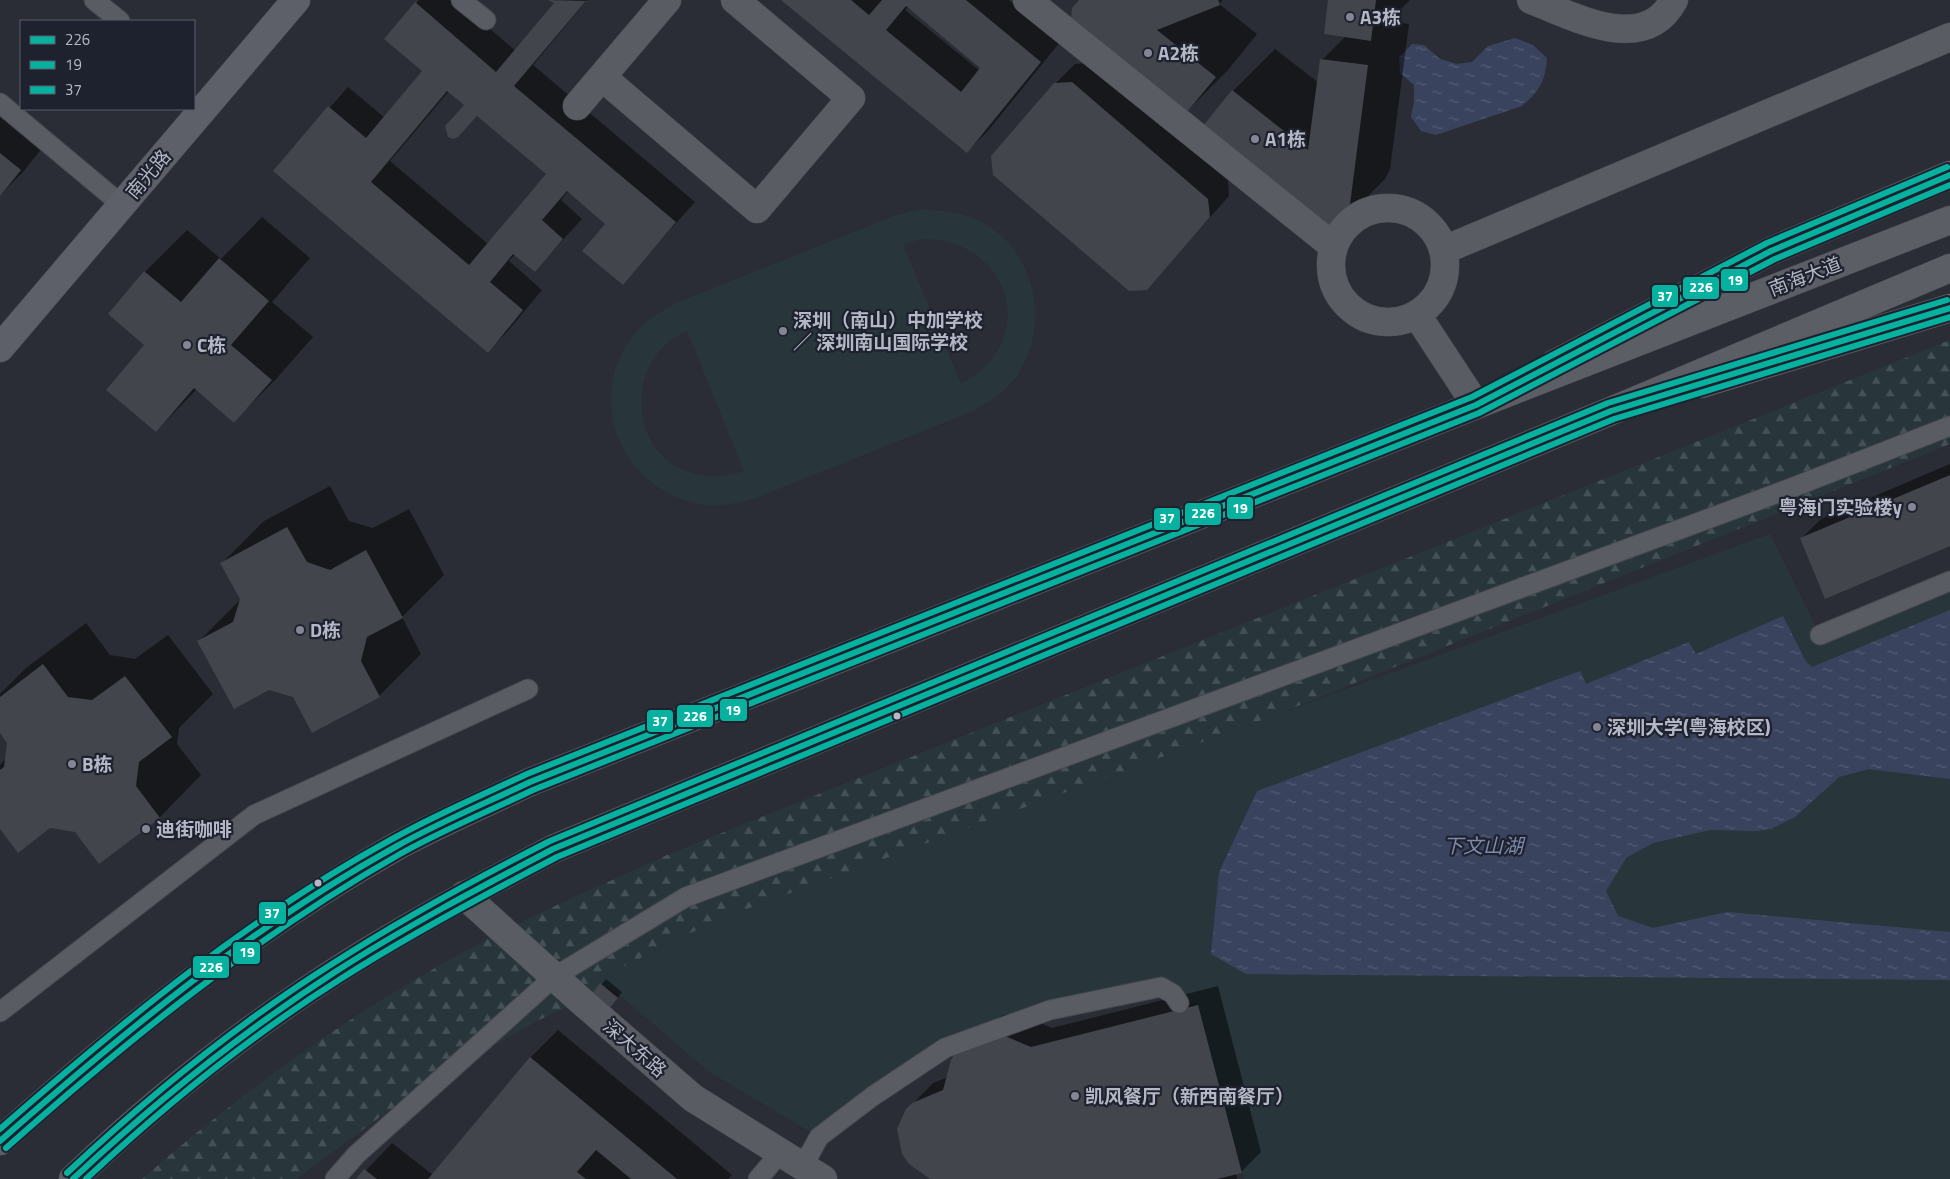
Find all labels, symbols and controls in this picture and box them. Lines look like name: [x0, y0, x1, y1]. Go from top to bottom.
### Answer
place label: A3栋: [1360, 2, 1401, 31]
marker: A3栋: [1344, 11, 1356, 23]
legend: [20, 20, 195, 110]
text: 226: [65, 28, 90, 51]
place label: A2栋: [1158, 38, 1199, 67]
marker: A2栋: [1142, 47, 1154, 59]
text: 19: [65, 53, 82, 76]
text: 37: [65, 78, 82, 101]
place label: A1栋: [1265, 124, 1306, 153]
marker: A1栋: [1249, 133, 1261, 145]
street label: 南光路: [118, 143, 177, 205]
street label: 南海大道: [1764, 248, 1846, 303]
line badge: 19: [1720, 268, 1749, 292]
text: 19: [1727, 269, 1743, 290]
line badge: 226: [1682, 276, 1720, 300]
text: 226: [1689, 276, 1713, 297]
line badge: 37: [1651, 284, 1679, 308]
text: 37: [1657, 285, 1673, 306]
place label: 深圳（南山）中加学校 ／ 深圳南山国际学校: [793, 305, 983, 356]
marker: 深圳（南山）中加学校 ／ 深圳南山国际学校: [777, 325, 789, 337]
place label: C栋: [197, 330, 226, 359]
marker: C栋: [181, 339, 193, 351]
place label: 粤海门实验楼y: [1778, 492, 1902, 521]
line badge: 19: [1226, 496, 1254, 520]
text: 19: [1232, 497, 1248, 518]
marker: 粤海门实验楼y: [1906, 501, 1918, 513]
line badge: 226: [1184, 502, 1222, 526]
text: 226: [1191, 502, 1215, 523]
line badge: 37: [1153, 507, 1181, 531]
text: 37: [1159, 507, 1175, 528]
place label: D栋: [310, 615, 341, 644]
marker: D栋: [294, 624, 306, 636]
line badge: 19: [719, 698, 748, 722]
text: 19: [725, 699, 741, 720]
line badge: 226: [676, 704, 714, 728]
text: 226: [683, 705, 707, 726]
line badge: 37: [646, 709, 674, 733]
text: 37: [652, 710, 668, 731]
unlabelled marker: [892, 711, 902, 721]
place label: 深圳大学(粤海校区): [1607, 712, 1771, 741]
marker: 深圳大学(粤海校区): [1591, 721, 1603, 733]
place label: B栋: [82, 749, 113, 778]
marker: B栋: [66, 758, 78, 770]
place label: 迪街咖啡: [156, 814, 232, 843]
marker: 迪街咖啡: [140, 823, 152, 835]
water label: 下文山湖: [1443, 830, 1526, 861]
unlabelled marker: [313, 878, 323, 888]
line badge: 37: [258, 901, 287, 925]
text: 37: [264, 902, 280, 923]
line badge: 19: [232, 941, 261, 965]
text: 19: [239, 941, 255, 962]
line badge: 226: [192, 955, 230, 979]
text: 226: [199, 956, 223, 977]
street label: 深大东路: [597, 1012, 674, 1084]
place label: 凯风餐厅（新西南餐厅）: [1085, 1081, 1294, 1110]
marker: 凯风餐厅（新西南餐厅）: [1069, 1090, 1081, 1102]

